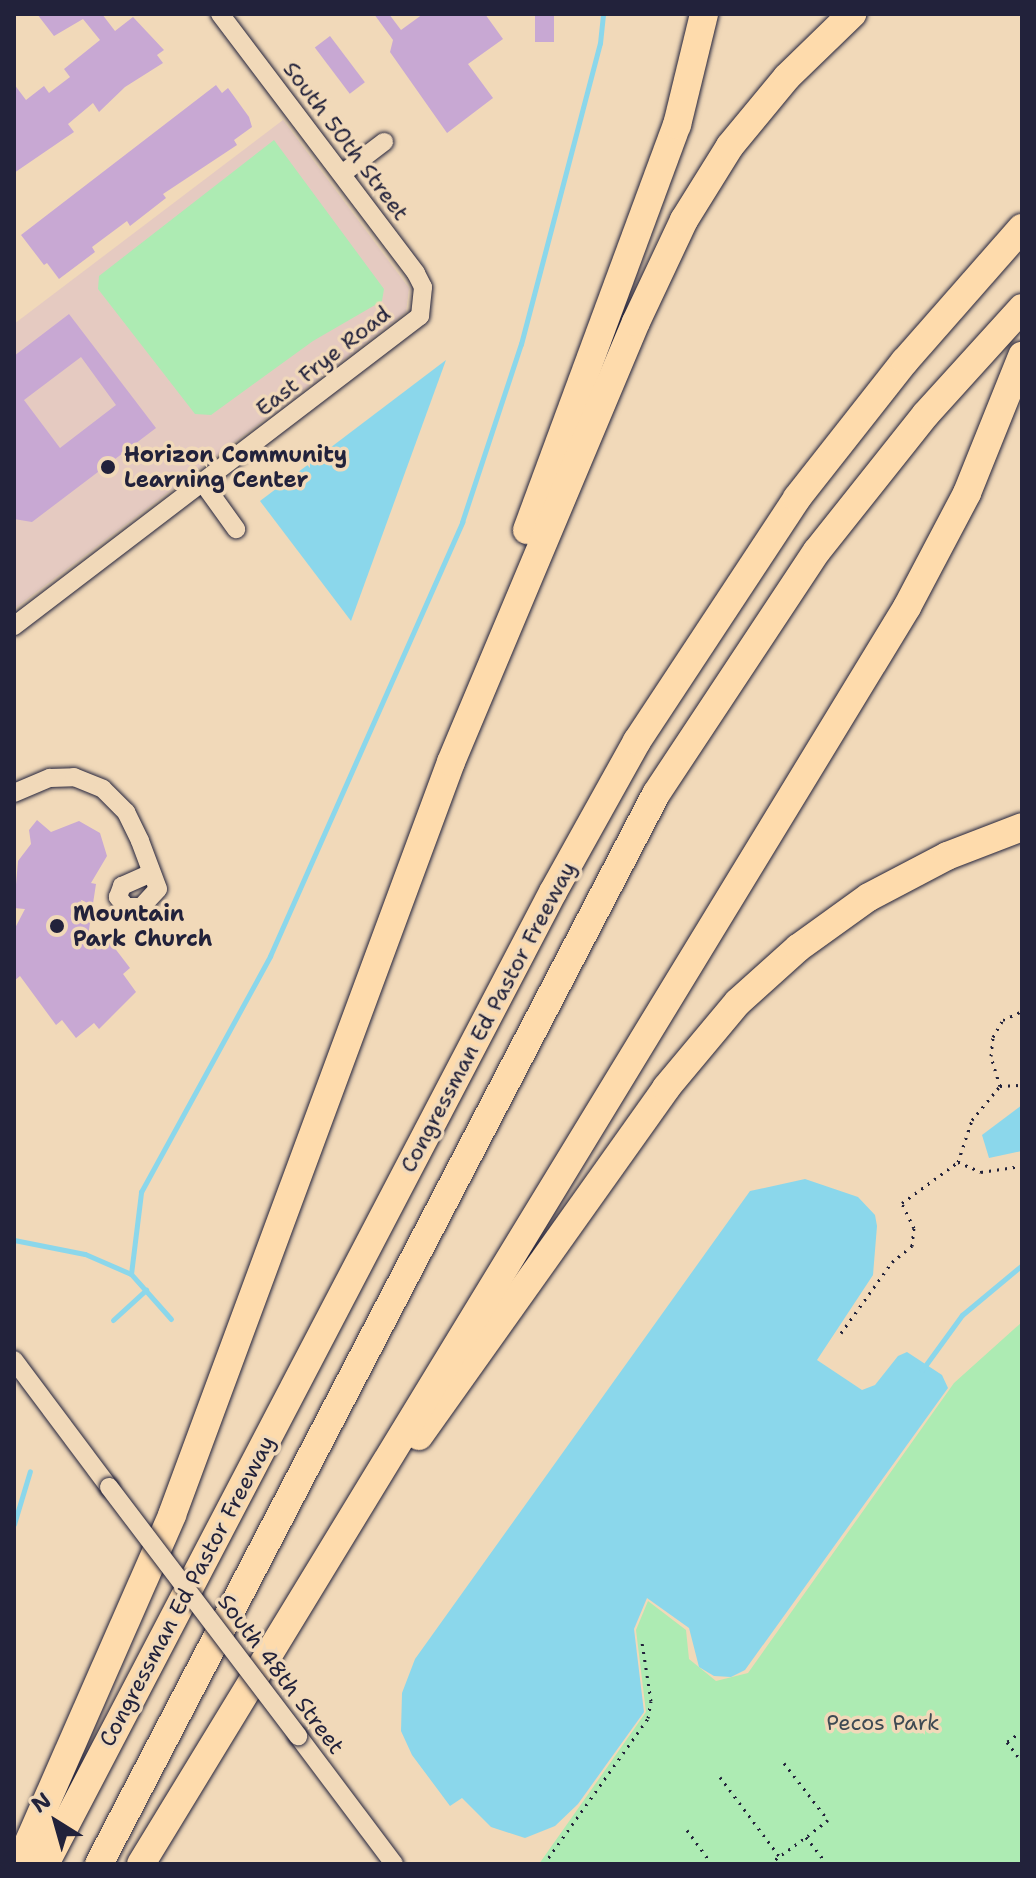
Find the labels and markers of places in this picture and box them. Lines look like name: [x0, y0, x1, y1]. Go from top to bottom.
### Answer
place label: Horizon Community Learning Center: [124, 441, 347, 492]
marker: Horizon Community Learning Center: [99, 458, 117, 476]
place label: Mountain Park Church: [73, 900, 212, 952]
marker: Mountain Park Church: [48, 917, 66, 935]

